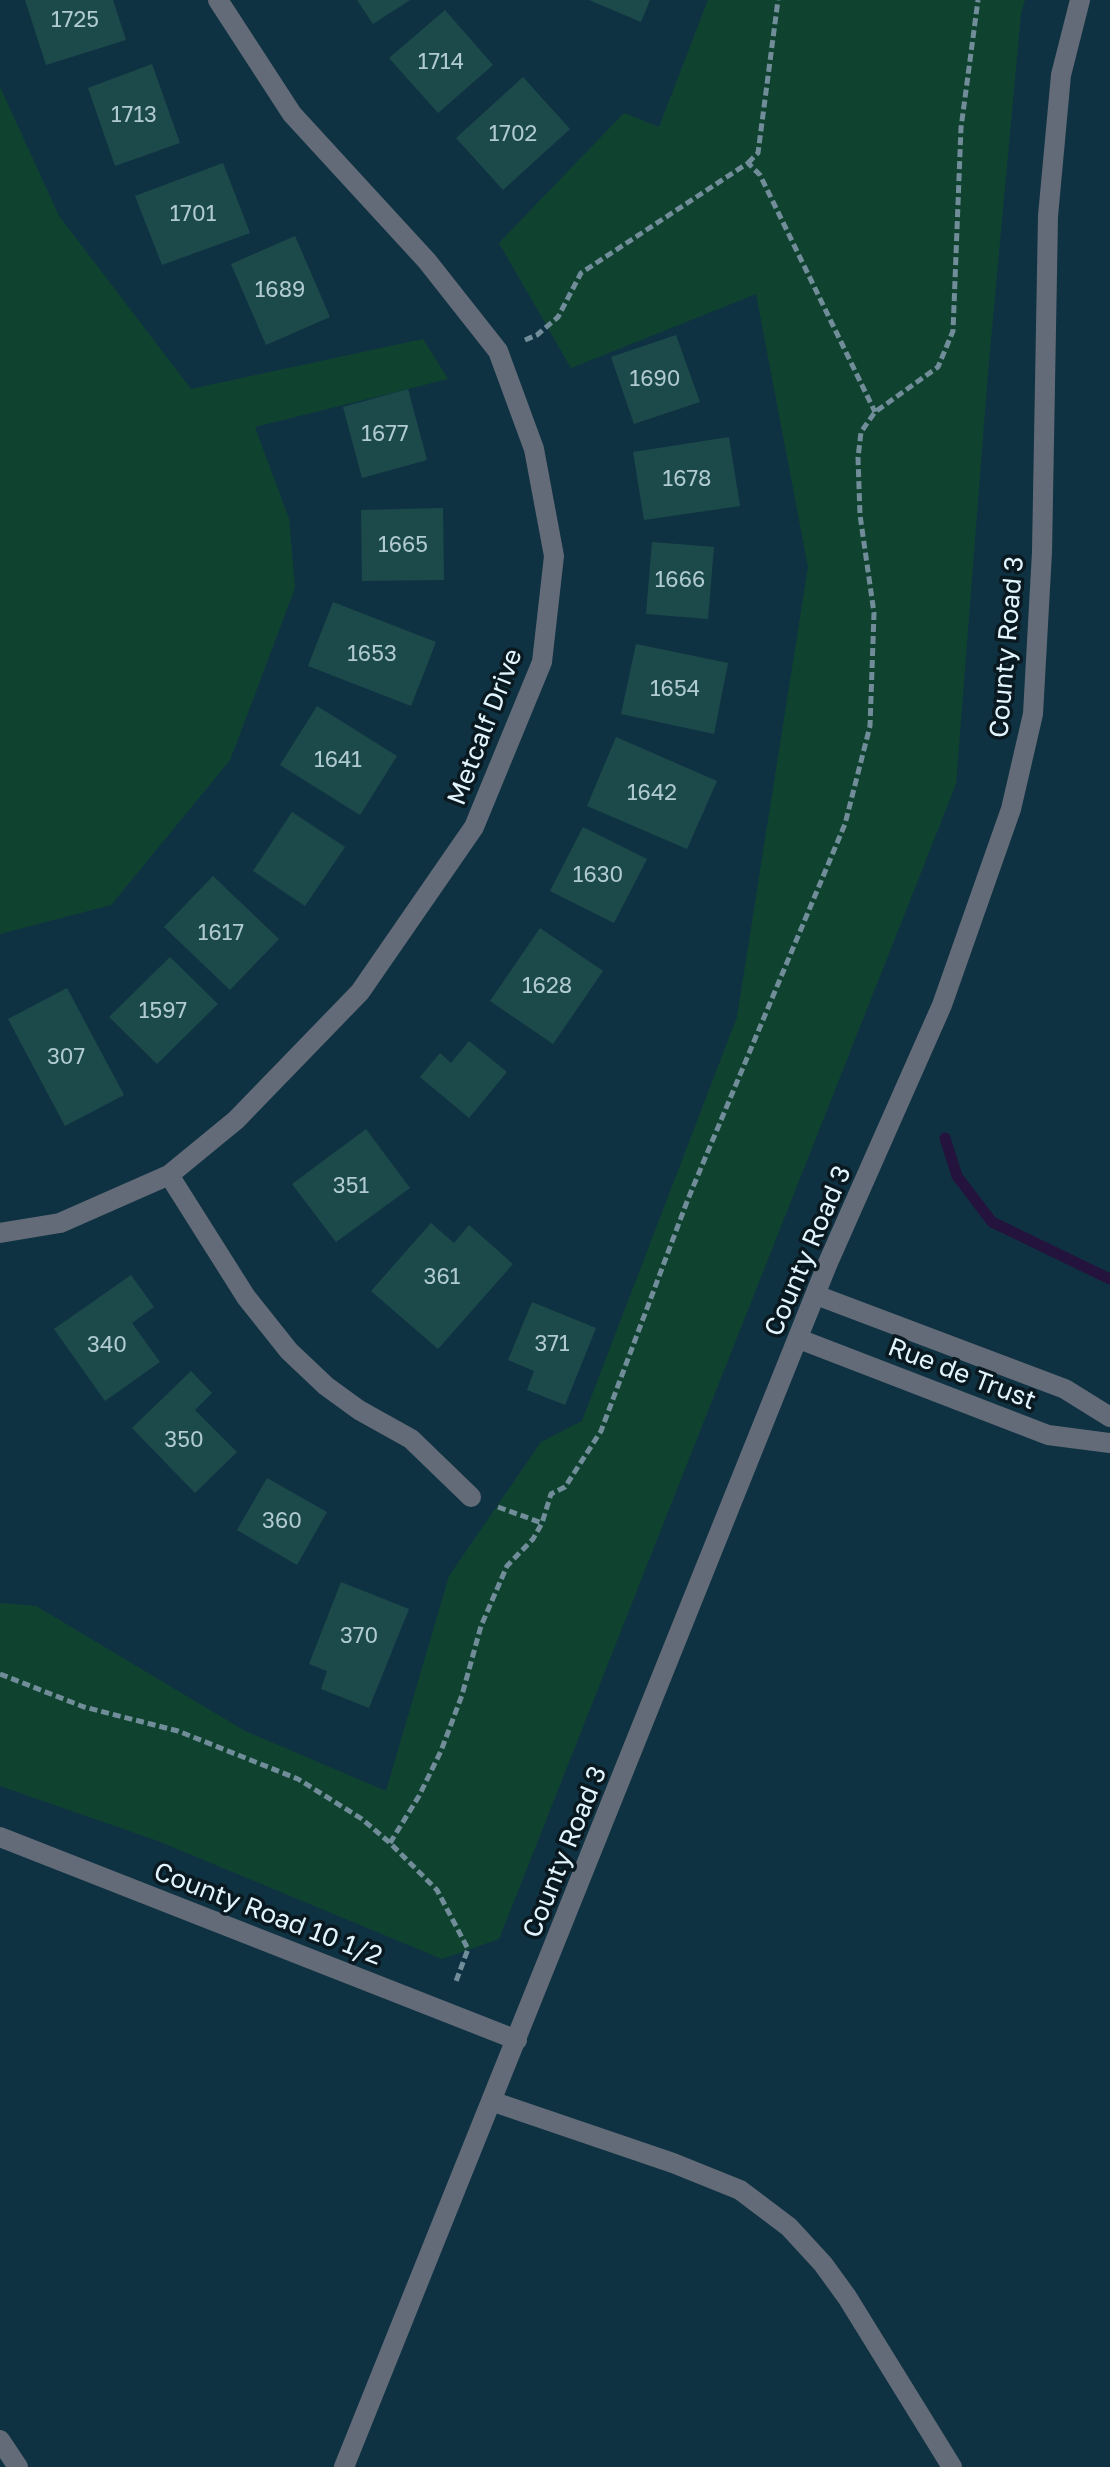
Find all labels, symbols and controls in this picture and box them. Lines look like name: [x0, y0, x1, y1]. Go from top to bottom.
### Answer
house number: 1725: [51, 7, 99, 33]
house number: 1714: [418, 49, 464, 75]
house number: 1713: [111, 102, 157, 128]
house number: 1702: [489, 121, 537, 147]
house number: 1701: [170, 201, 216, 227]
house number: 1689: [255, 277, 305, 303]
house number: 1690: [630, 366, 680, 392]
house number: 1677: [361, 421, 409, 447]
house number: 1678: [662, 466, 712, 492]
house number: 1665: [378, 532, 428, 558]
street label: County Road 3: [984, 555, 1030, 739]
house number: 1666: [655, 567, 705, 593]
house number: 1653: [347, 641, 397, 667]
street label: Metcalf Drive: [441, 644, 529, 810]
house number: 1654: [650, 676, 700, 702]
house number: 1641: [314, 747, 362, 773]
house number: 1642: [627, 780, 677, 806]
house number: 1630: [573, 862, 623, 888]
house number: 1617: [198, 920, 244, 946]
house number: 1628: [522, 973, 572, 999]
house number: 1597: [139, 998, 187, 1024]
house number: 307: [47, 1044, 85, 1070]
street label: County Road 3: [758, 1161, 858, 1341]
house number: 351: [333, 1173, 369, 1199]
house number: 361: [424, 1264, 460, 1290]
house number: 371: [534, 1331, 570, 1357]
house number: 340: [87, 1332, 127, 1358]
street label: Rue de Trust: [884, 1332, 1040, 1416]
house number: 350: [164, 1427, 204, 1453]
house number: 360: [262, 1508, 302, 1534]
house number: 370: [340, 1623, 378, 1649]
street label: County Road 3: [516, 1762, 614, 1942]
street label: County Road 10 1/2: [149, 1856, 387, 1972]

